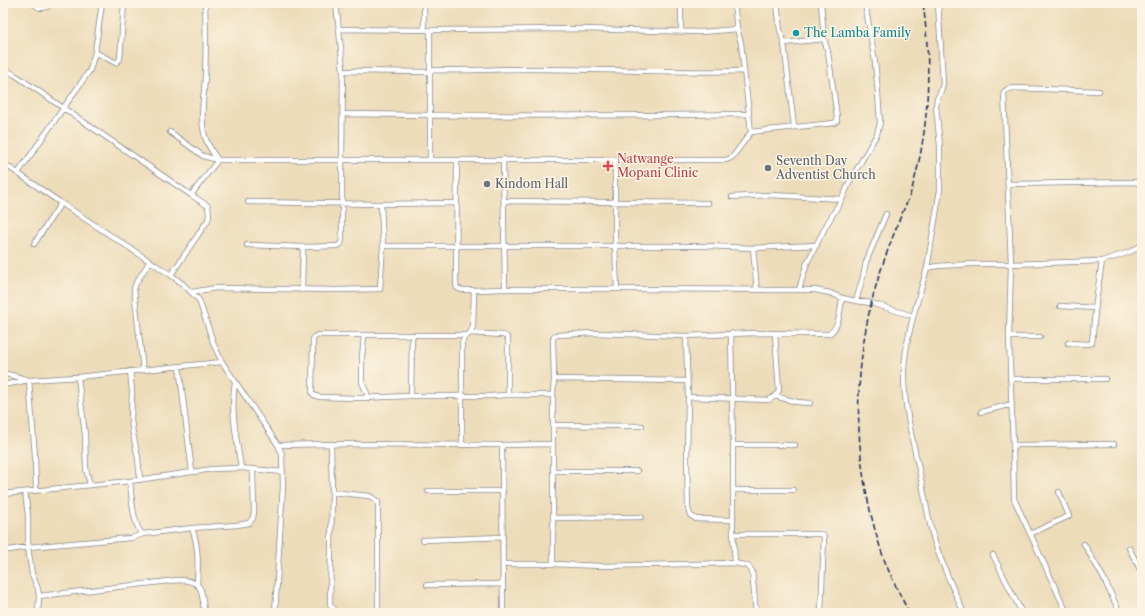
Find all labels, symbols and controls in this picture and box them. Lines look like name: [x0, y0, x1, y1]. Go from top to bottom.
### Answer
place label: The Lamba Family: [804, 25, 911, 40]
marker: The Lamba Family: [791, 28, 801, 38]
place label: Natwange Mopani Clinic: [617, 151, 698, 180]
place label: Seventh Day Adventist Church: [775, 153, 876, 182]
marker: Natwange Mopani Clinic: [602, 160, 614, 172]
marker: Seventh Day Adventist Church: [763, 163, 773, 173]
place label: Kindom Hall: [495, 176, 569, 191]
marker: Kindom Hall: [482, 179, 492, 189]

